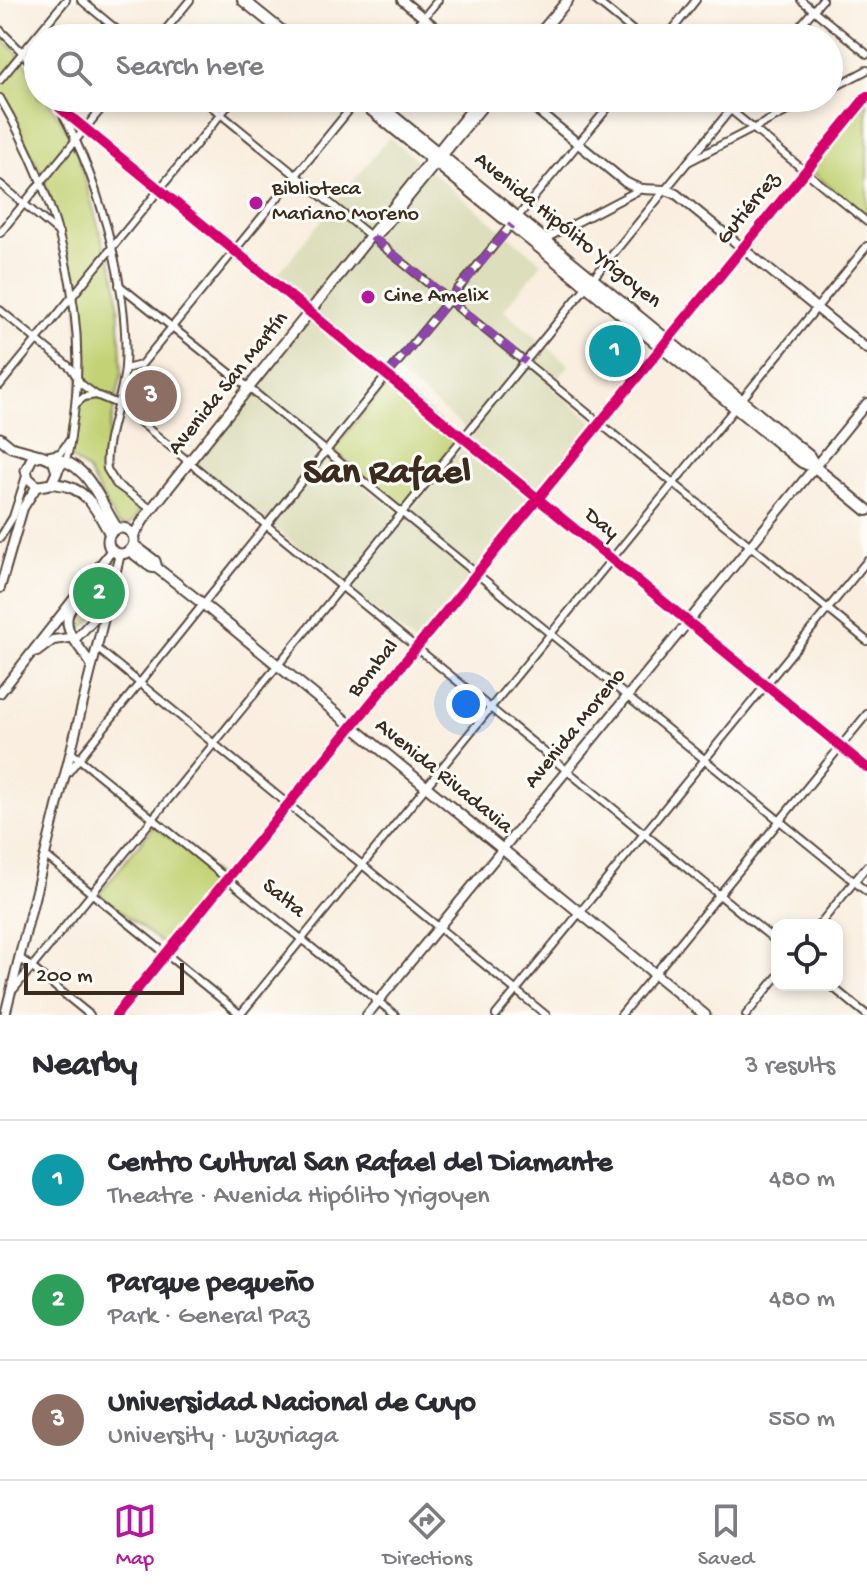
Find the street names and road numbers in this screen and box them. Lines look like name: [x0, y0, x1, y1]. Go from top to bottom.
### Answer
street label: Avenida Hipólito Yrigoyen: [468, 147, 666, 315]
street label: Gutiérrez: [712, 166, 787, 251]
street label: Avenida San Martín: [163, 307, 295, 461]
street label: Day: [577, 502, 624, 547]
street label: Bombal: [342, 635, 405, 704]
street label: Avenida Moreno: [520, 664, 632, 794]
street label: Avenida Rivadavia: [369, 714, 518, 841]
street label: Salta: [256, 874, 311, 925]

